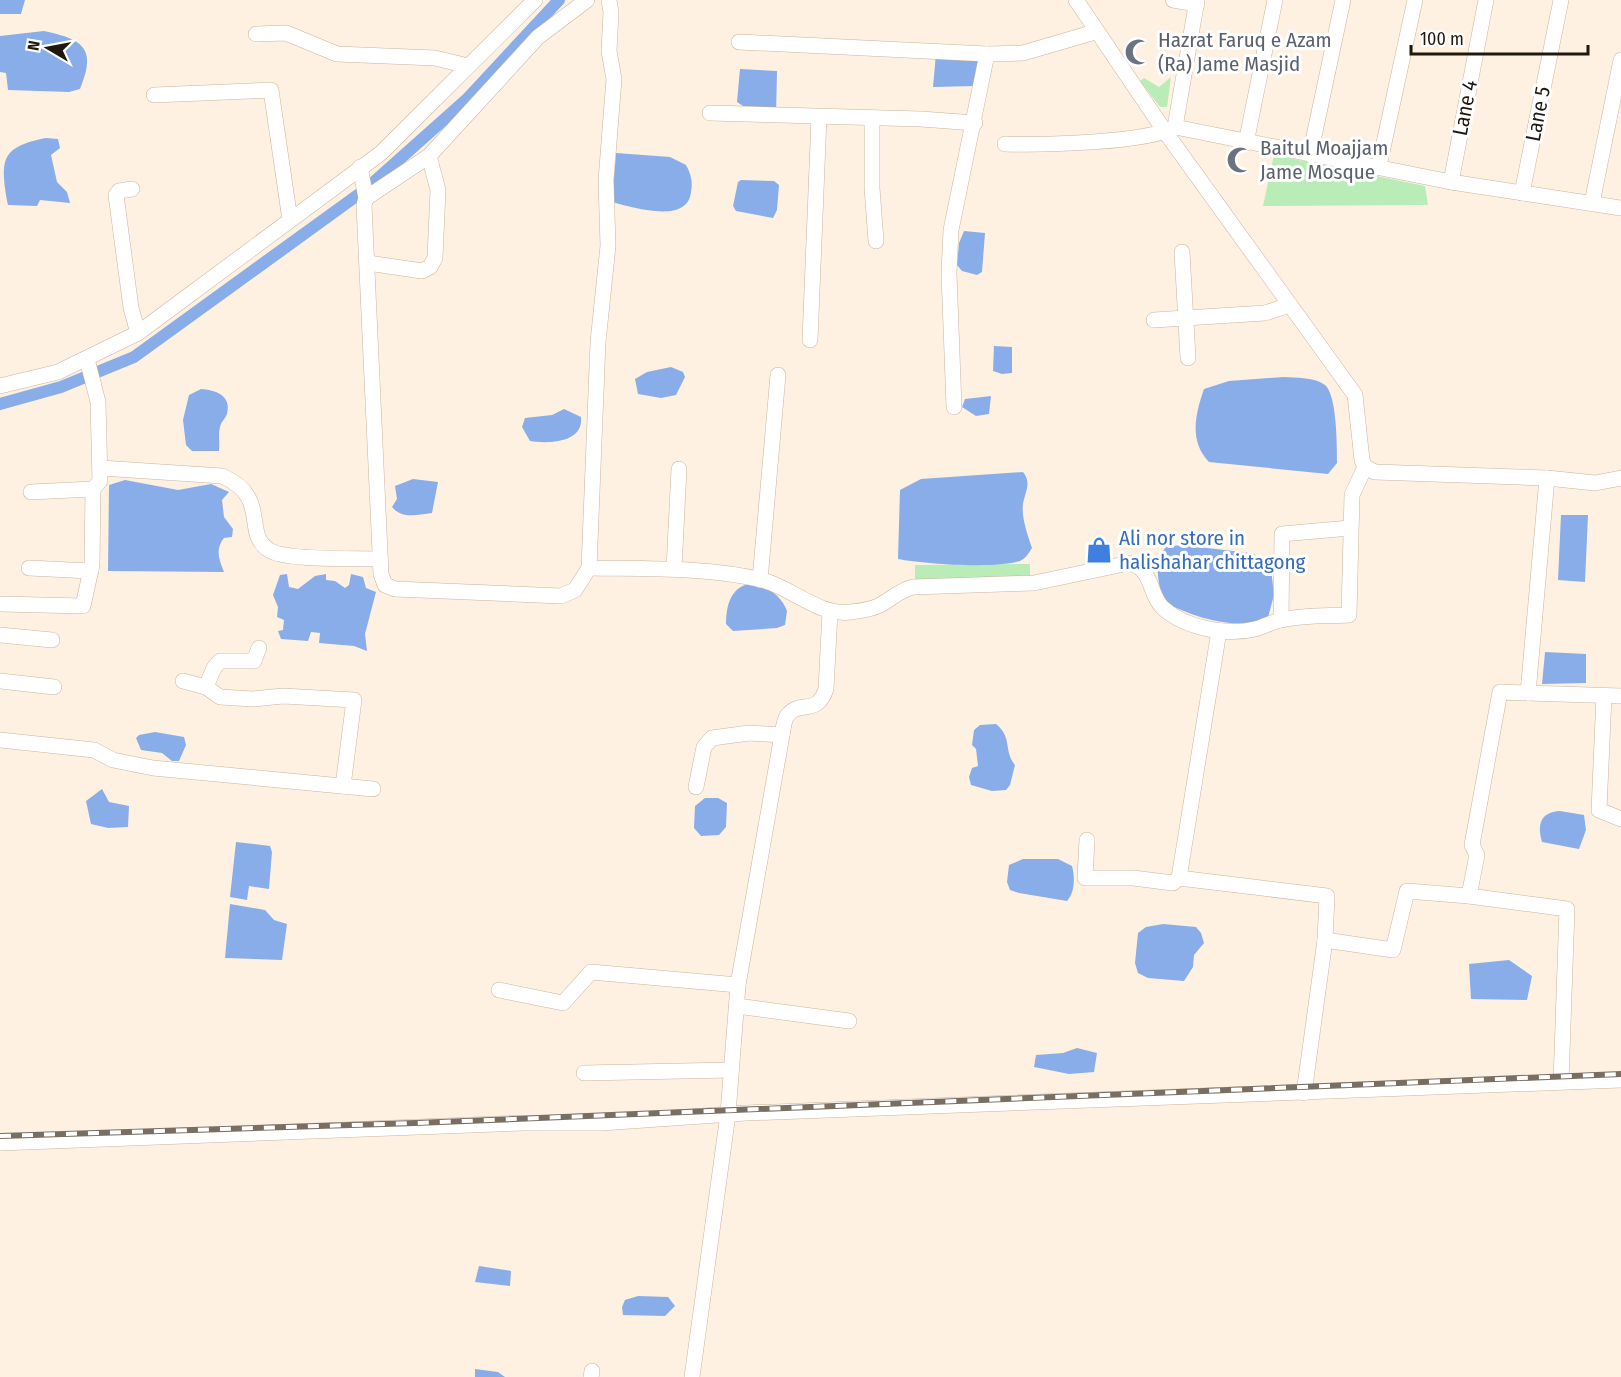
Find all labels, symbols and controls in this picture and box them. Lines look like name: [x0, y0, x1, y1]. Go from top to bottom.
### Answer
north arrow: [18, 18, 78, 78]
scale bar: [1411, 18, 1588, 56]
place label: Hazrat Faruq e Azam (Ra) Jame Masjid: [1158, 27, 1332, 77]
text: 100 m: [1420, 28, 1464, 50]
mosque icon: Hazrat Faruq e Azam (Ra) Jame Masjid: [1123, 37, 1153, 67]
text: N: [24, 39, 44, 52]
street label: Lane 4: [1447, 78, 1483, 138]
street label: Lane 5: [1520, 84, 1556, 144]
place label: Baitul Moajjam Jame Mosque: [1260, 135, 1388, 185]
mosque icon: Baitul Moajjam Jame Mosque: [1225, 145, 1255, 175]
place label: Ali nor store in halishahar chittagong: [1119, 525, 1306, 575]
shop icon: Ali nor store in halishahar chittagong: [1084, 535, 1114, 565]

